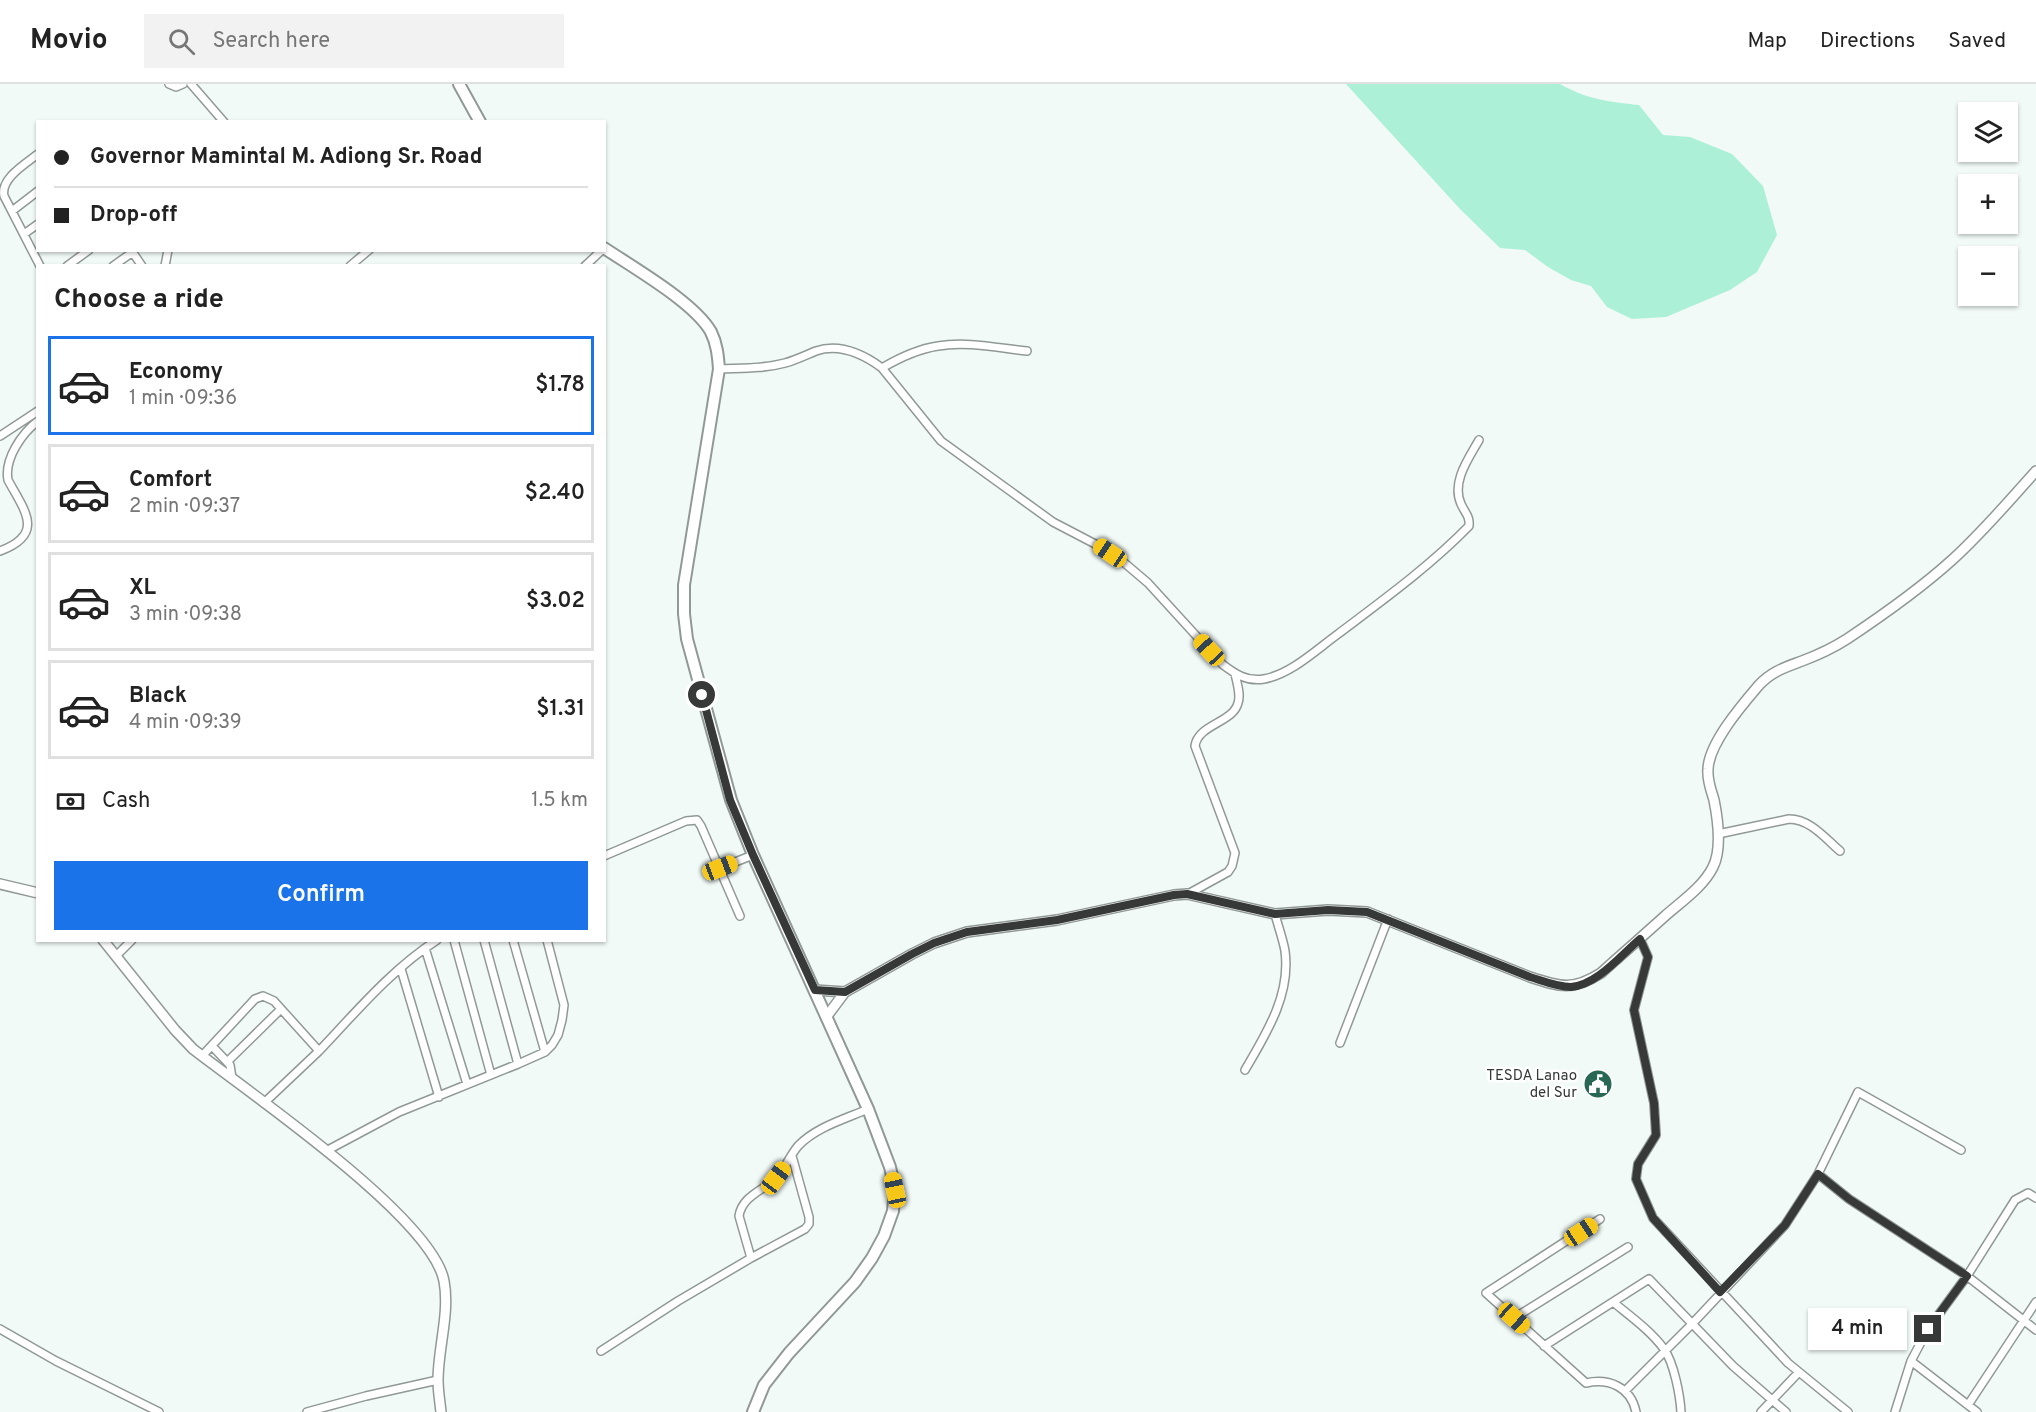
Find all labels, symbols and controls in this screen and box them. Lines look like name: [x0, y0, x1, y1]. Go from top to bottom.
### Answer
search box: [144, 14, 564, 68]
text: Movio: [30, 23, 108, 59]
icon: search: [165, 25, 198, 58]
text: Search here: [213, 28, 330, 55]
text: Map: [1747, 28, 1787, 55]
text: Directions: [1820, 28, 1915, 55]
text: Saved: [1948, 28, 2006, 55]
map controls: [1958, 102, 2018, 306]
button: layers: [1958, 102, 2018, 162]
text: Governor Mamintal M. Adiong Sr. Road: [90, 144, 482, 171]
button: +: [1958, 174, 2018, 234]
text: Drop-off: [90, 202, 177, 229]
button: −: [1958, 246, 2018, 306]
text: Choose a ride: [54, 283, 224, 317]
icon: car: [57, 359, 111, 413]
text: Economy: [129, 359, 223, 386]
text: $1.78: [535, 372, 585, 399]
text: 1 min · 09:36: [129, 386, 237, 412]
icon: car: [57, 467, 111, 521]
text: Comfort: [129, 467, 212, 494]
text: $2.40: [525, 480, 585, 507]
text: 2 min · 09:37: [129, 494, 240, 520]
car: [1090, 535, 1130, 571]
icon: car: [57, 575, 111, 629]
text: XL: [129, 575, 156, 602]
text: $3.02: [526, 588, 585, 615]
text: 3 min · 09:38: [129, 602, 242, 628]
car: [1190, 631, 1228, 669]
route start: [688, 681, 715, 708]
icon: car: [57, 683, 111, 737]
text: Black: [129, 683, 187, 710]
text: $1.31: [536, 696, 585, 723]
text: 4 min · 09:39: [129, 710, 242, 736]
icon: cash: [54, 785, 87, 818]
text: Cash: [102, 788, 151, 815]
text: 1.5 km: [531, 788, 588, 814]
car: [700, 853, 740, 883]
button: Confirm: [54, 861, 588, 930]
place label: TESDA Lanao del Sur: [1486, 1067, 1577, 1103]
public building icon: TESDA Lanao del Sur: [1582, 1068, 1614, 1100]
car: [758, 1158, 794, 1198]
car: [882, 1171, 908, 1209]
car: [1561, 1215, 1601, 1249]
car: [1495, 1299, 1533, 1337]
callout: 4 min: [1808, 1308, 1907, 1350]
route end: [1914, 1315, 1941, 1342]
text: 4 min: [1831, 1316, 1884, 1342]

